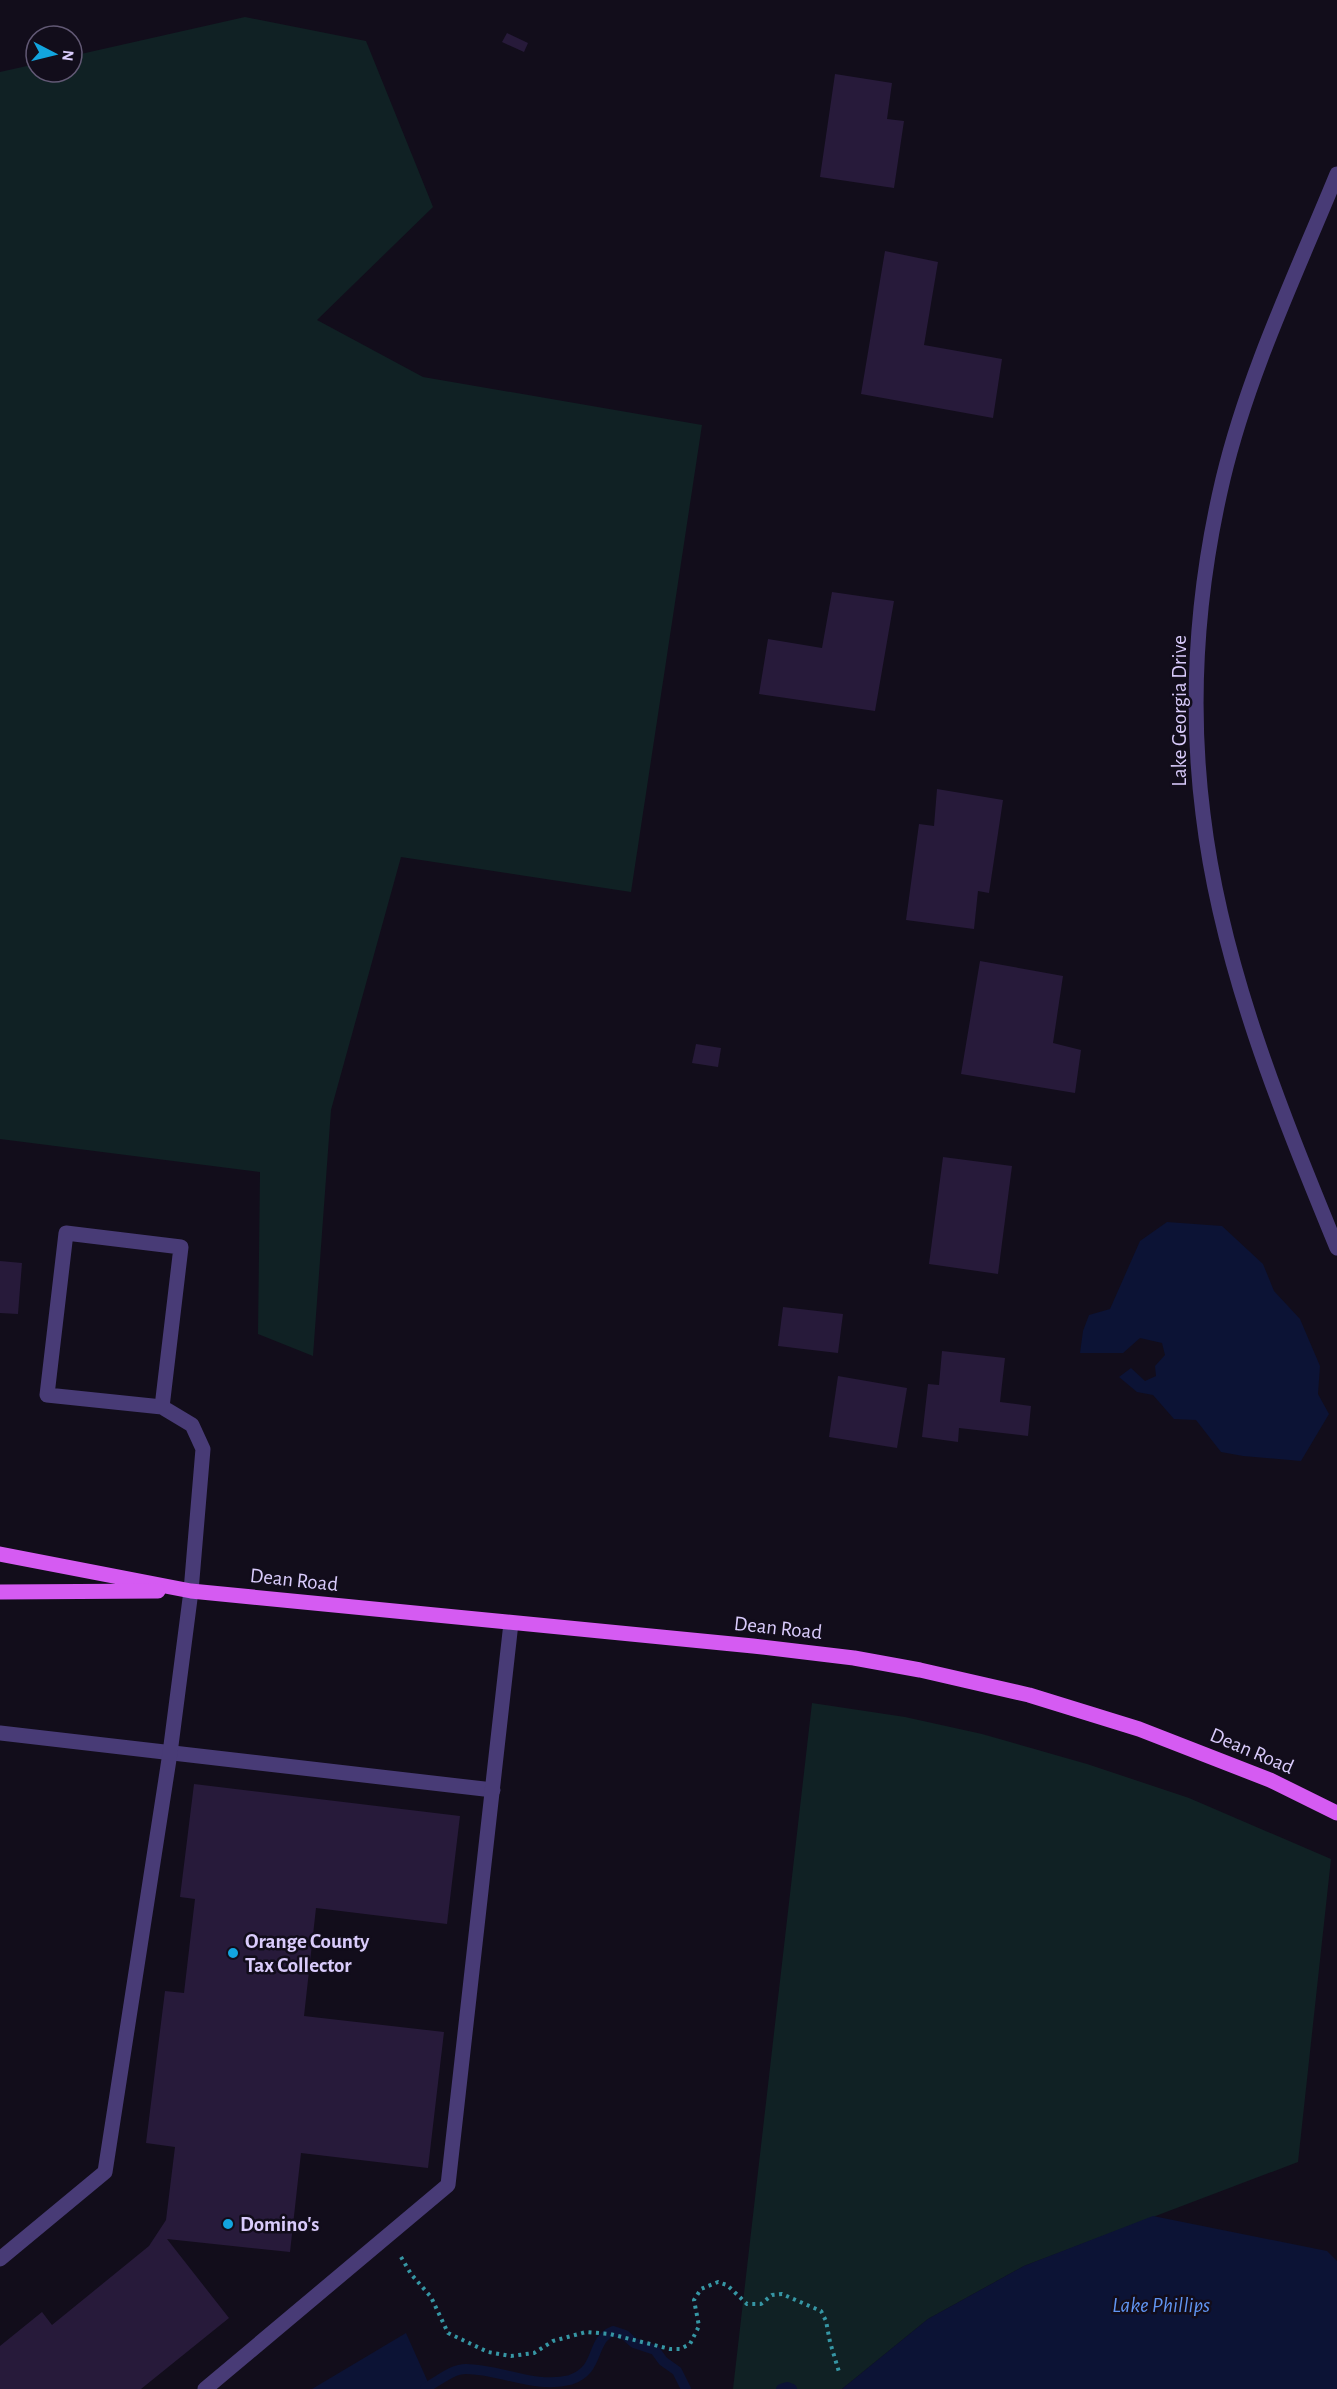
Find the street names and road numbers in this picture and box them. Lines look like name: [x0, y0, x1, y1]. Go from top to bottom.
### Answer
street label: Lake Georgia Drive: [1169, 635, 1190, 787]
street label: Dean Road: [249, 1565, 339, 1595]
street label: Dean Road: [733, 1613, 823, 1643]
street label: Dean Road: [1207, 1724, 1297, 1778]

